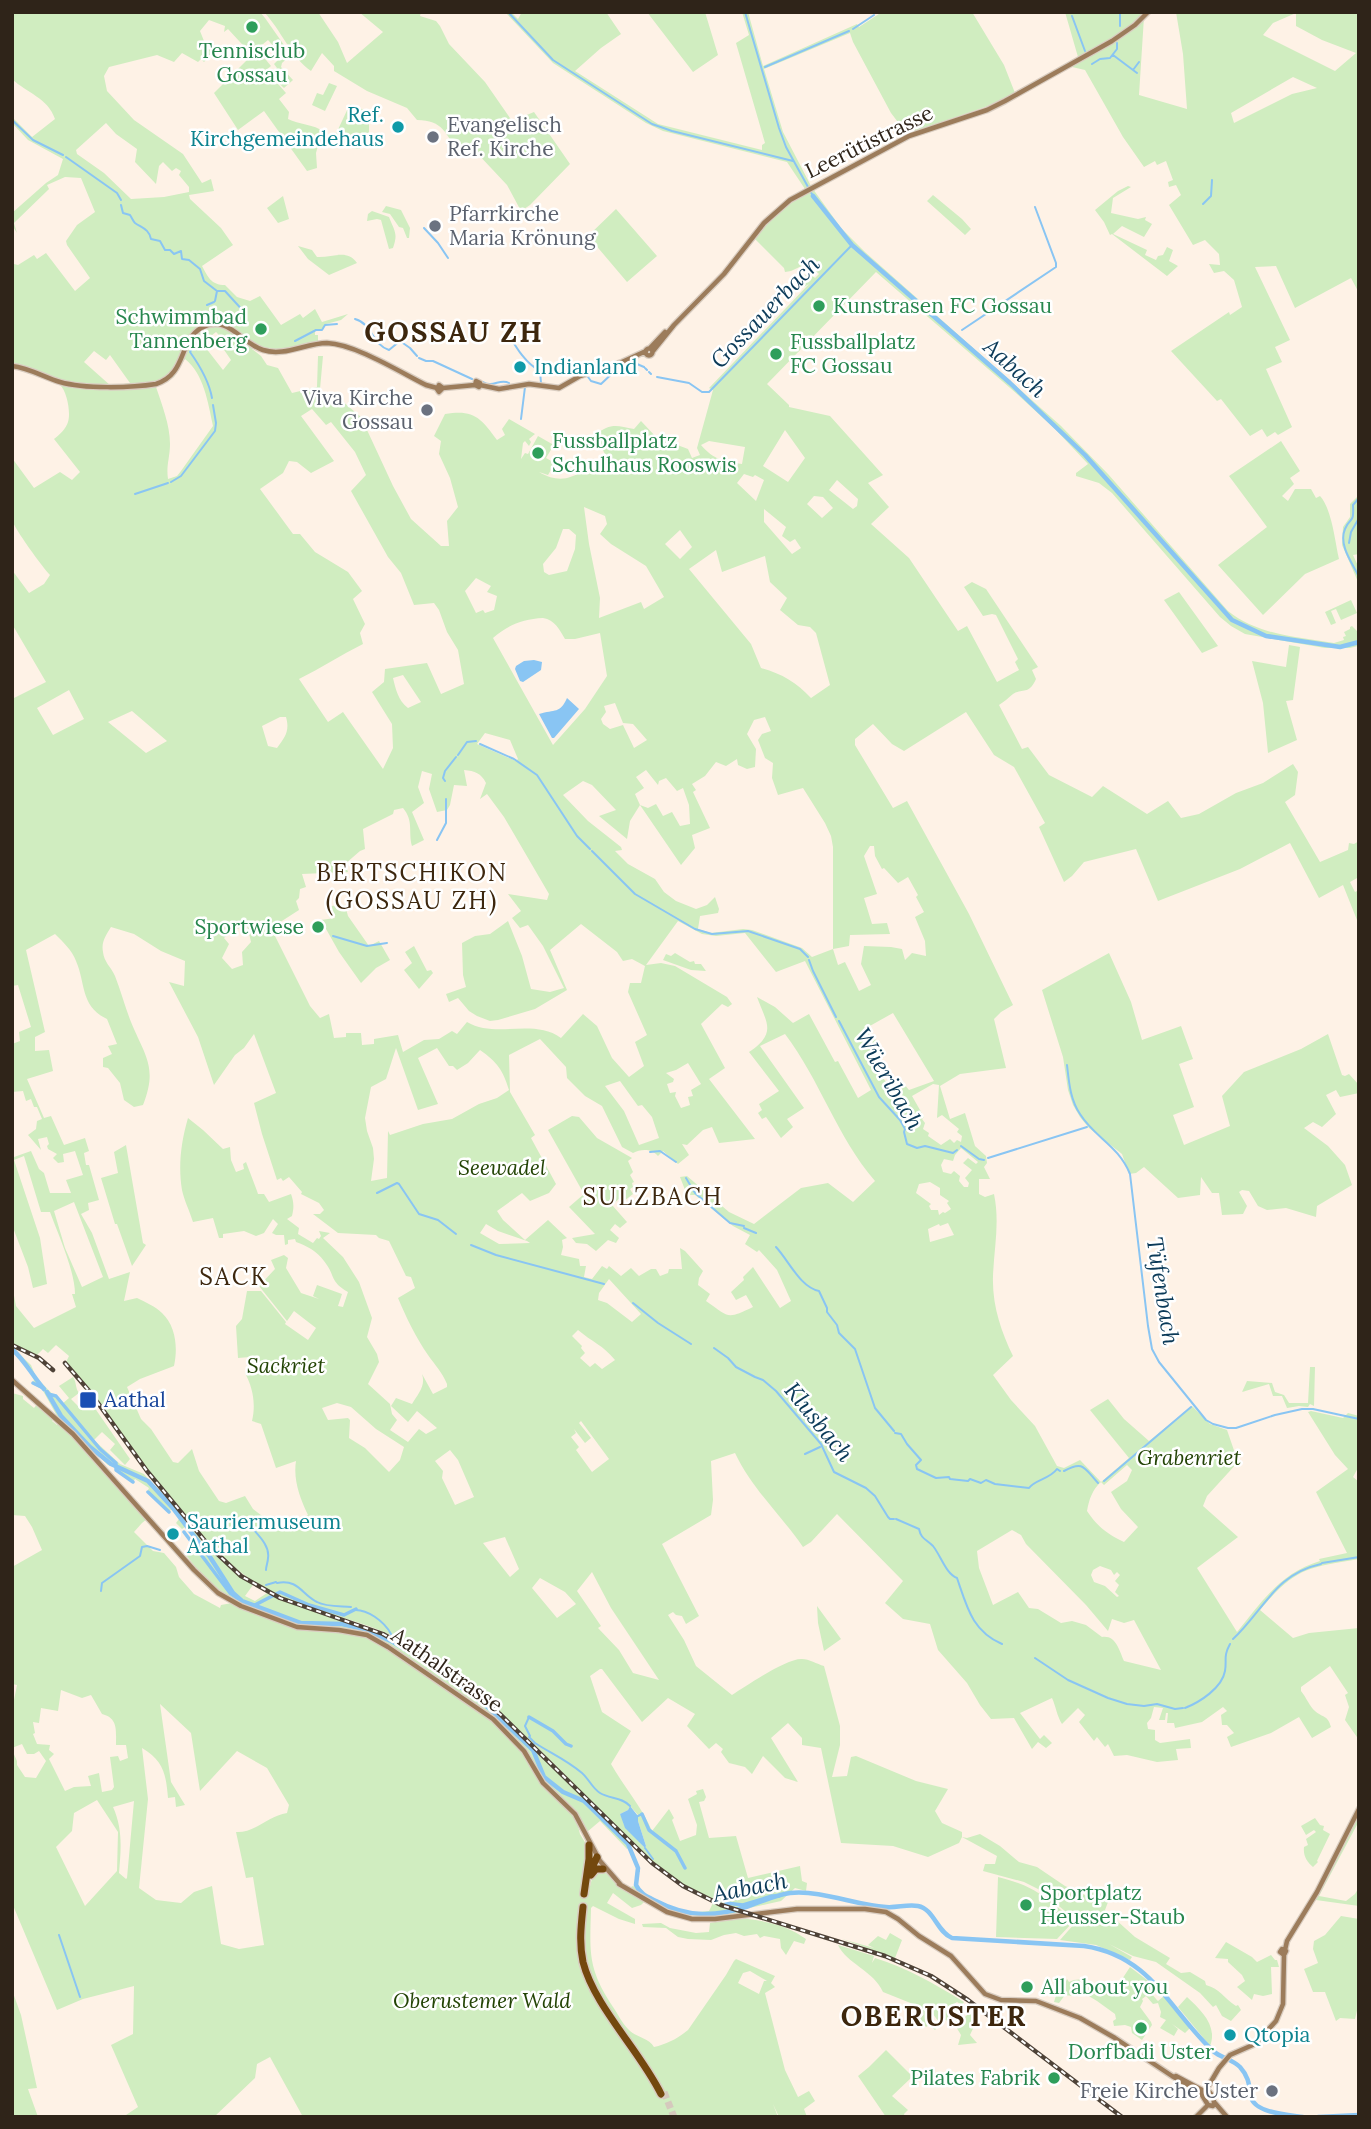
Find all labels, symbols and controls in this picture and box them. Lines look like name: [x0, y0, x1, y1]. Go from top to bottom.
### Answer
marker: Tennisclub Gossau: [244, 19, 260, 35]
place label: Tennisclub Gossau: [199, 37, 305, 88]
street label: Leerütistrasse: [800, 99, 937, 184]
place label: Ref. Kirchgemeindehaus: [190, 101, 384, 152]
place label: Evangelisch Ref. Kirche: [447, 111, 562, 162]
marker: Ref. Kirchgemeindehaus: [390, 119, 406, 135]
marker: Evangelisch Ref. Kirche: [425, 129, 441, 145]
place label: Pfarrkirche Maria Krönung: [449, 200, 596, 251]
marker: Pfarrkirche Maria Krönung: [427, 218, 443, 234]
water label: Gossauerbach: [704, 249, 825, 374]
place label: Kunstrasen FC Gossau: [833, 292, 1052, 319]
marker: Kunstrasen FC Gossau: [811, 298, 827, 314]
place label: Schwimmbad Tannenberg: [116, 303, 247, 354]
district label: GOSSAU ZH: [364, 314, 544, 350]
marker: Schwimmbad Tannenberg: [253, 321, 269, 337]
place label: Fussballplatz FC Gossau: [790, 328, 916, 379]
water label: Aabach: [977, 331, 1053, 404]
marker: Fussballplatz FC Gossau: [768, 346, 784, 362]
place label: Indianland: [534, 353, 638, 380]
marker: Indianland: [512, 359, 528, 375]
place label: Viva Kirche Gossau: [302, 384, 413, 435]
marker: Viva Kirche Gossau: [419, 402, 435, 418]
place label: Fussballplatz Schulhaus Rooswis: [552, 427, 737, 478]
marker: Fussballplatz Schulhaus Rooswis: [530, 445, 546, 461]
district label: BERTSCHIKON (GOSSAU ZH): [316, 857, 508, 916]
place label: Sportwiese: [194, 913, 304, 940]
marker: Sportwiese: [310, 919, 326, 935]
water label: Wüeribach: [849, 1023, 930, 1135]
park label: Seewadel: [458, 1154, 546, 1181]
district label: SULZBACH: [583, 1181, 723, 1212]
water label: Tüfenbach: [1141, 1235, 1186, 1347]
district label: SACK: [199, 1261, 269, 1292]
park label: Sackriet: [247, 1352, 325, 1379]
water label: Klusbach: [779, 1376, 860, 1467]
place label: Aathal: [103, 1386, 166, 1413]
marker: Aathal: [78, 1390, 98, 1410]
park label: Grabenriet: [1137, 1444, 1241, 1471]
place label: Sauriermuseum Aathal: [186, 1508, 342, 1559]
marker: Sauriermuseum Aathal: [165, 1526, 181, 1542]
street label: Aathalstrasse: [385, 1621, 508, 1718]
water label: Aabach: [709, 1865, 790, 1908]
place label: Sportplatz Heusser-Staub: [1040, 1879, 1185, 1930]
marker: Sportplatz Heusser-Staub: [1018, 1897, 1034, 1913]
place label: All about you: [1040, 1973, 1168, 2000]
marker: All about you: [1019, 1979, 1035, 1995]
park label: Oberustemer Wald: [393, 1987, 571, 2014]
district label: OBERUSTER: [841, 1998, 1027, 2034]
marker: Dorfbadi Uster: [1133, 2020, 1149, 2036]
place label: Qtopia: [1244, 2021, 1311, 2048]
marker: Qtopia: [1222, 2027, 1238, 2043]
place label: Dorfbadi Uster: [1068, 2038, 1214, 2065]
place label: Pilates Fabrik: [910, 2064, 1041, 2091]
marker: Pilates Fabrik: [1046, 2070, 1062, 2086]
place label: Freie Kirche Uster: [1080, 2077, 1258, 2104]
marker: Freie Kirche Uster: [1264, 2083, 1280, 2099]

